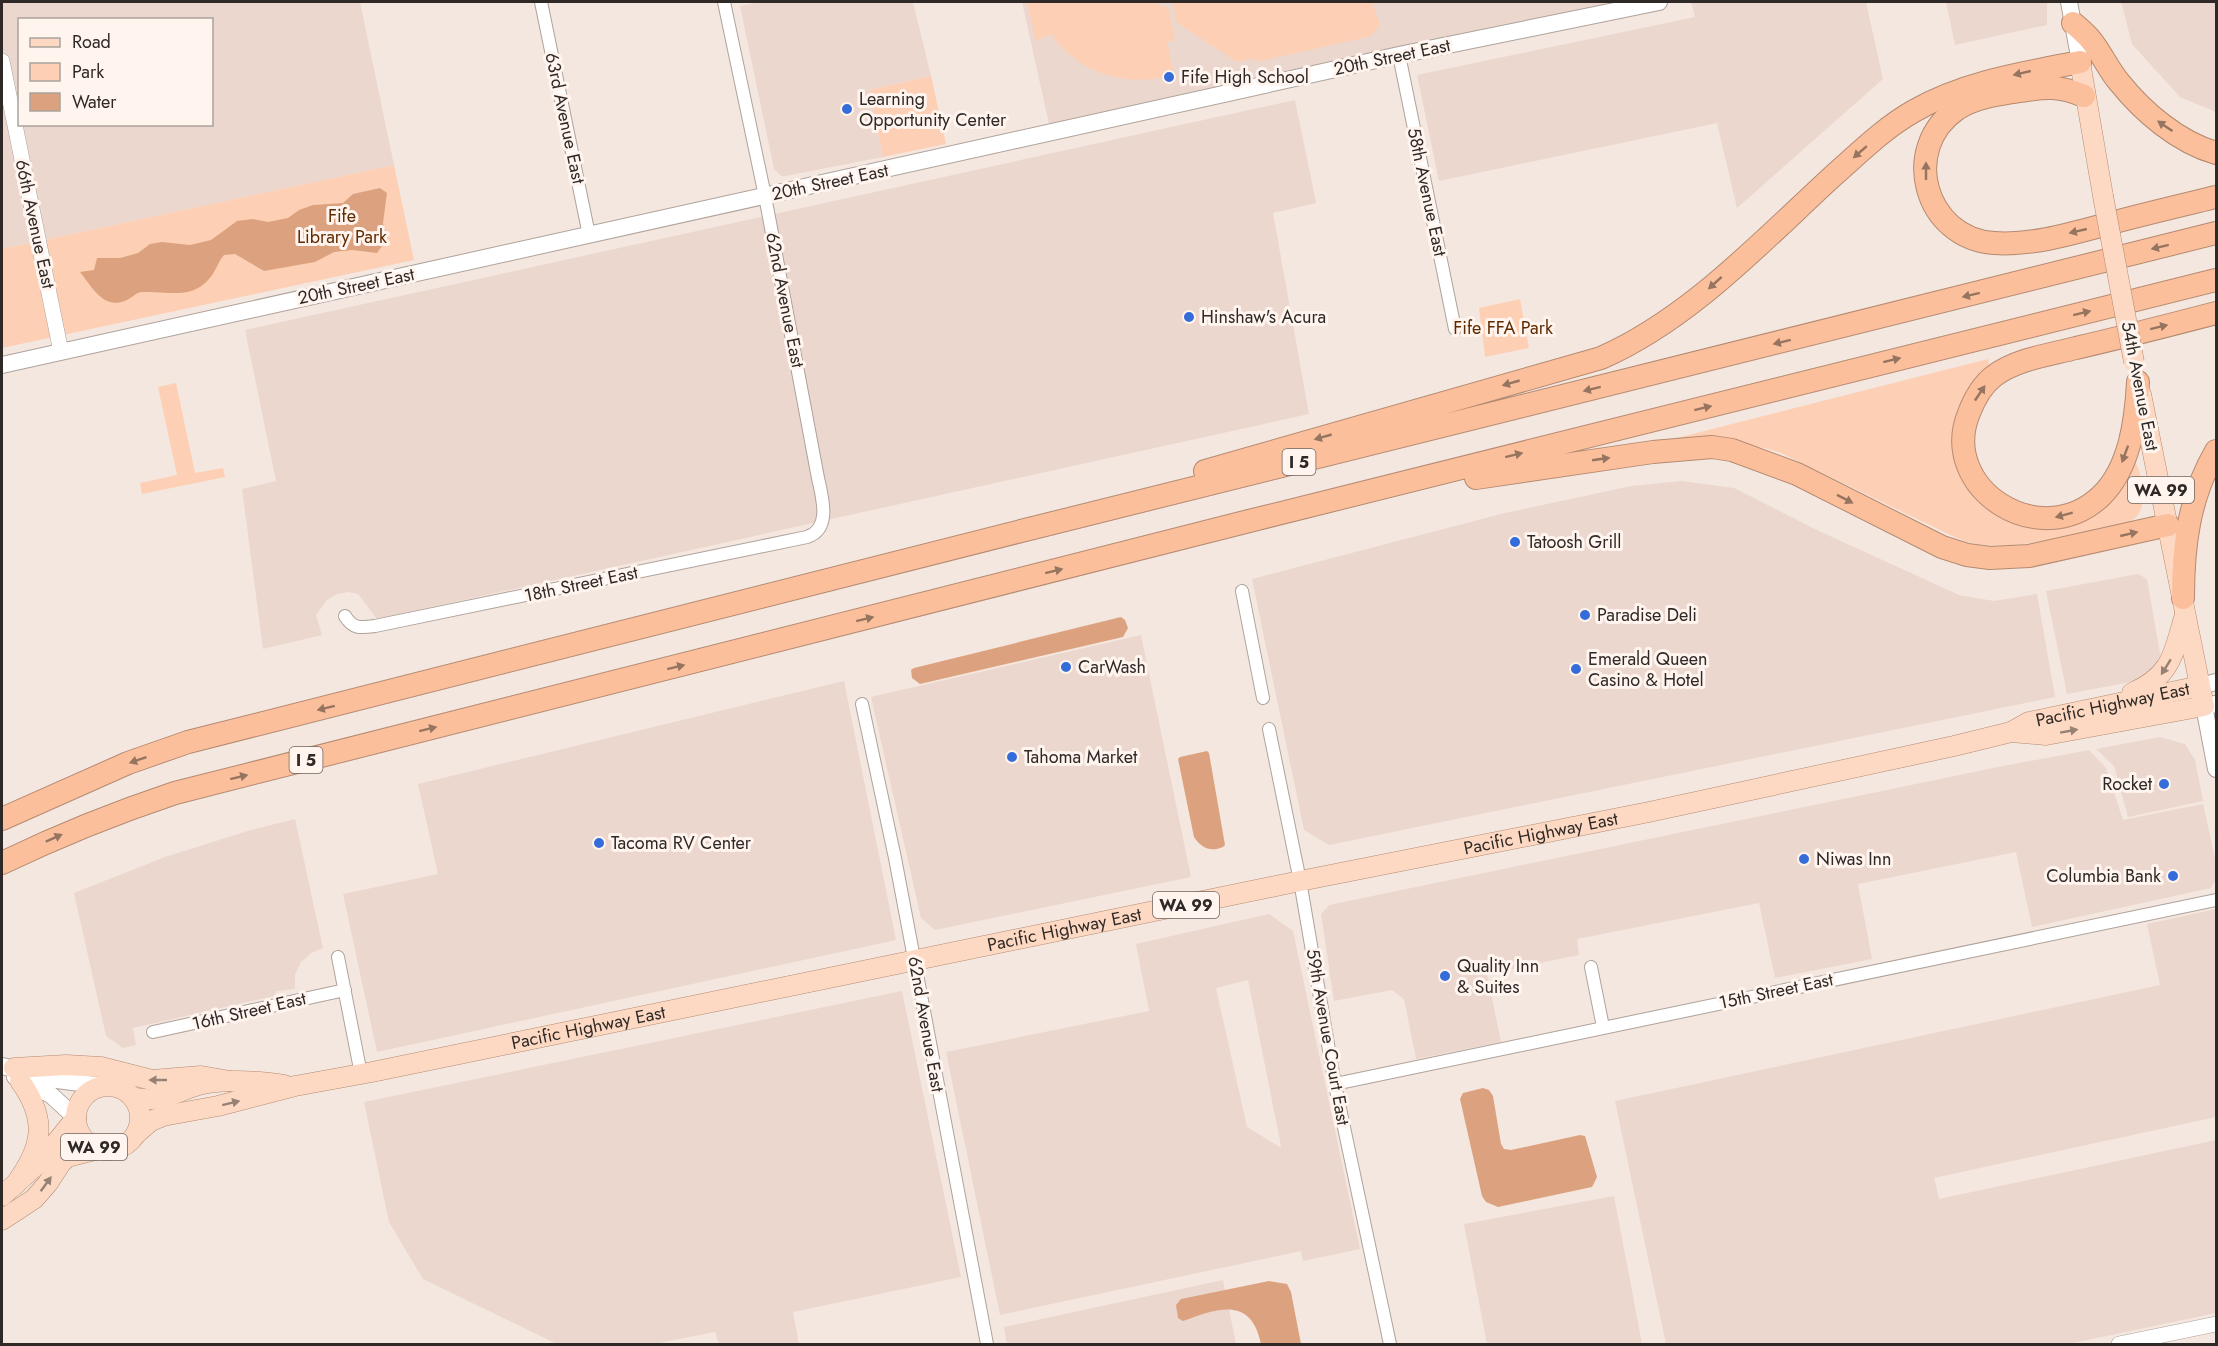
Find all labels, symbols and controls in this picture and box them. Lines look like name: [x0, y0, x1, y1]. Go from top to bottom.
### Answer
legend: [18, 18, 213, 126]
text: Road: [72, 29, 111, 55]
street label: 20th Street East: [1331, 32, 1453, 82]
street label: 63rd Avenue East: [538, 50, 592, 187]
text: Park: [72, 59, 104, 85]
place label: Fife High School: [1181, 64, 1309, 90]
one-way arrow: [2012, 69, 2031, 78]
marker: Fife High School: [1162, 70, 1176, 84]
place label: Learning Opportunity Center: [859, 86, 1007, 133]
text: Water: [72, 89, 117, 115]
marker: Learning Opportunity Center: [840, 102, 854, 116]
one-way arrow: [2157, 121, 2173, 132]
street label: 58th Avenue East: [1401, 125, 1453, 259]
one-way arrow: [1852, 146, 1868, 159]
street label: 66th Avenue East: [9, 157, 62, 292]
street label: 20th Street East: [769, 157, 891, 207]
one-way arrow: [1921, 162, 1931, 181]
park label: Fife Library Park: [297, 203, 387, 250]
one-way arrow: [2068, 227, 2087, 236]
street label: 62nd Avenue East: [759, 230, 811, 371]
one-way arrow: [2151, 243, 2169, 252]
street label: 20th Street East: [295, 261, 417, 311]
one-way arrow: [1708, 276, 1723, 289]
one-way arrow: [1962, 290, 1980, 300]
place label: Hinshaw's Acura: [1201, 304, 1326, 330]
one-way arrow: [2072, 308, 2091, 318]
marker: Hinshaw's Acura: [1182, 310, 1196, 324]
park label: Fife FFA Park: [1453, 315, 1553, 341]
street label: 54th Avenue East: [2115, 319, 2165, 454]
one-way arrow: [2150, 322, 2168, 332]
one-way arrow: [1772, 337, 1791, 347]
one-way arrow: [1883, 355, 1901, 365]
one-way arrow: [1502, 379, 1520, 388]
one-way arrow: [1583, 385, 1602, 395]
one-way arrow: [1974, 385, 1985, 401]
one-way arrow: [1694, 402, 1712, 412]
one-way arrow: [1314, 432, 1332, 442]
one-way arrow: [2119, 445, 2129, 463]
road number: I 5: [1282, 449, 1316, 475]
one-way arrow: [1505, 449, 1523, 459]
one-way arrow: [1591, 455, 1610, 464]
road number: WA 99: [2128, 477, 2194, 503]
one-way arrow: [1836, 494, 1853, 504]
one-way arrow: [2055, 511, 2073, 520]
place label: Tatoosh Grill: [1527, 529, 1621, 555]
one-way arrow: [2120, 529, 2139, 538]
marker: Tatoosh Grill: [1508, 535, 1522, 549]
street label: 18th Street East: [522, 559, 641, 609]
one-way arrow: [1045, 565, 1063, 575]
place label: Paradise Deli: [1597, 602, 1697, 628]
marker: Paradise Deli: [1578, 608, 1592, 622]
one-way arrow: [856, 613, 874, 623]
place label: Emerald Queen Casino & Hotel: [1588, 646, 1708, 693]
place label: CarWash: [1078, 654, 1146, 680]
one-way arrow: [2160, 658, 2171, 675]
marker: CarWash: [1059, 660, 1073, 674]
one-way arrow: [667, 662, 685, 671]
marker: Emerald Queen Casino & Hotel: [1569, 662, 1583, 676]
street label: Pacific Highway East: [2033, 675, 2193, 733]
one-way arrow: [317, 703, 335, 713]
one-way arrow: [419, 724, 437, 734]
one-way arrow: [2060, 726, 2079, 735]
place label: Tahoma Market: [1024, 744, 1138, 770]
road number: I 5: [290, 747, 322, 773]
marker: Tahoma Market: [1005, 750, 1019, 764]
one-way arrow: [129, 755, 147, 765]
place label: Rocket: [2102, 771, 2153, 797]
one-way arrow: [230, 772, 248, 781]
marker: Rocket: [2157, 777, 2171, 791]
street label: Pacific Highway East: [1461, 805, 1621, 861]
place label: Tacoma RV Center: [611, 830, 752, 856]
one-way arrow: [46, 834, 63, 843]
marker: Tacoma RV Center: [592, 836, 606, 850]
place label: Niwas Inn: [1816, 846, 1892, 872]
marker: Niwas Inn: [1797, 852, 1811, 866]
place label: Columbia Bank: [2046, 863, 2161, 889]
marker: Columbia Bank: [2166, 869, 2180, 883]
road number: WA 99: [1153, 892, 1219, 918]
street label: Pacific Highway East: [985, 901, 1144, 958]
street label: 59th Avenue Court East: [1300, 947, 1356, 1128]
place label: Quality Inn & Suites: [1457, 953, 1539, 1000]
street label: 62nd Avenue East: [901, 954, 951, 1095]
street label: 15th Street East: [1717, 966, 1836, 1016]
marker: Quality Inn & Suites: [1438, 969, 1452, 983]
street label: 16th Street East: [190, 985, 309, 1037]
street label: Pacific Highway East: [509, 999, 668, 1056]
one-way arrow: [148, 1075, 167, 1085]
one-way arrow: [222, 1097, 240, 1107]
road number: WA 99: [61, 1134, 127, 1160]
one-way arrow: [40, 1176, 52, 1191]

